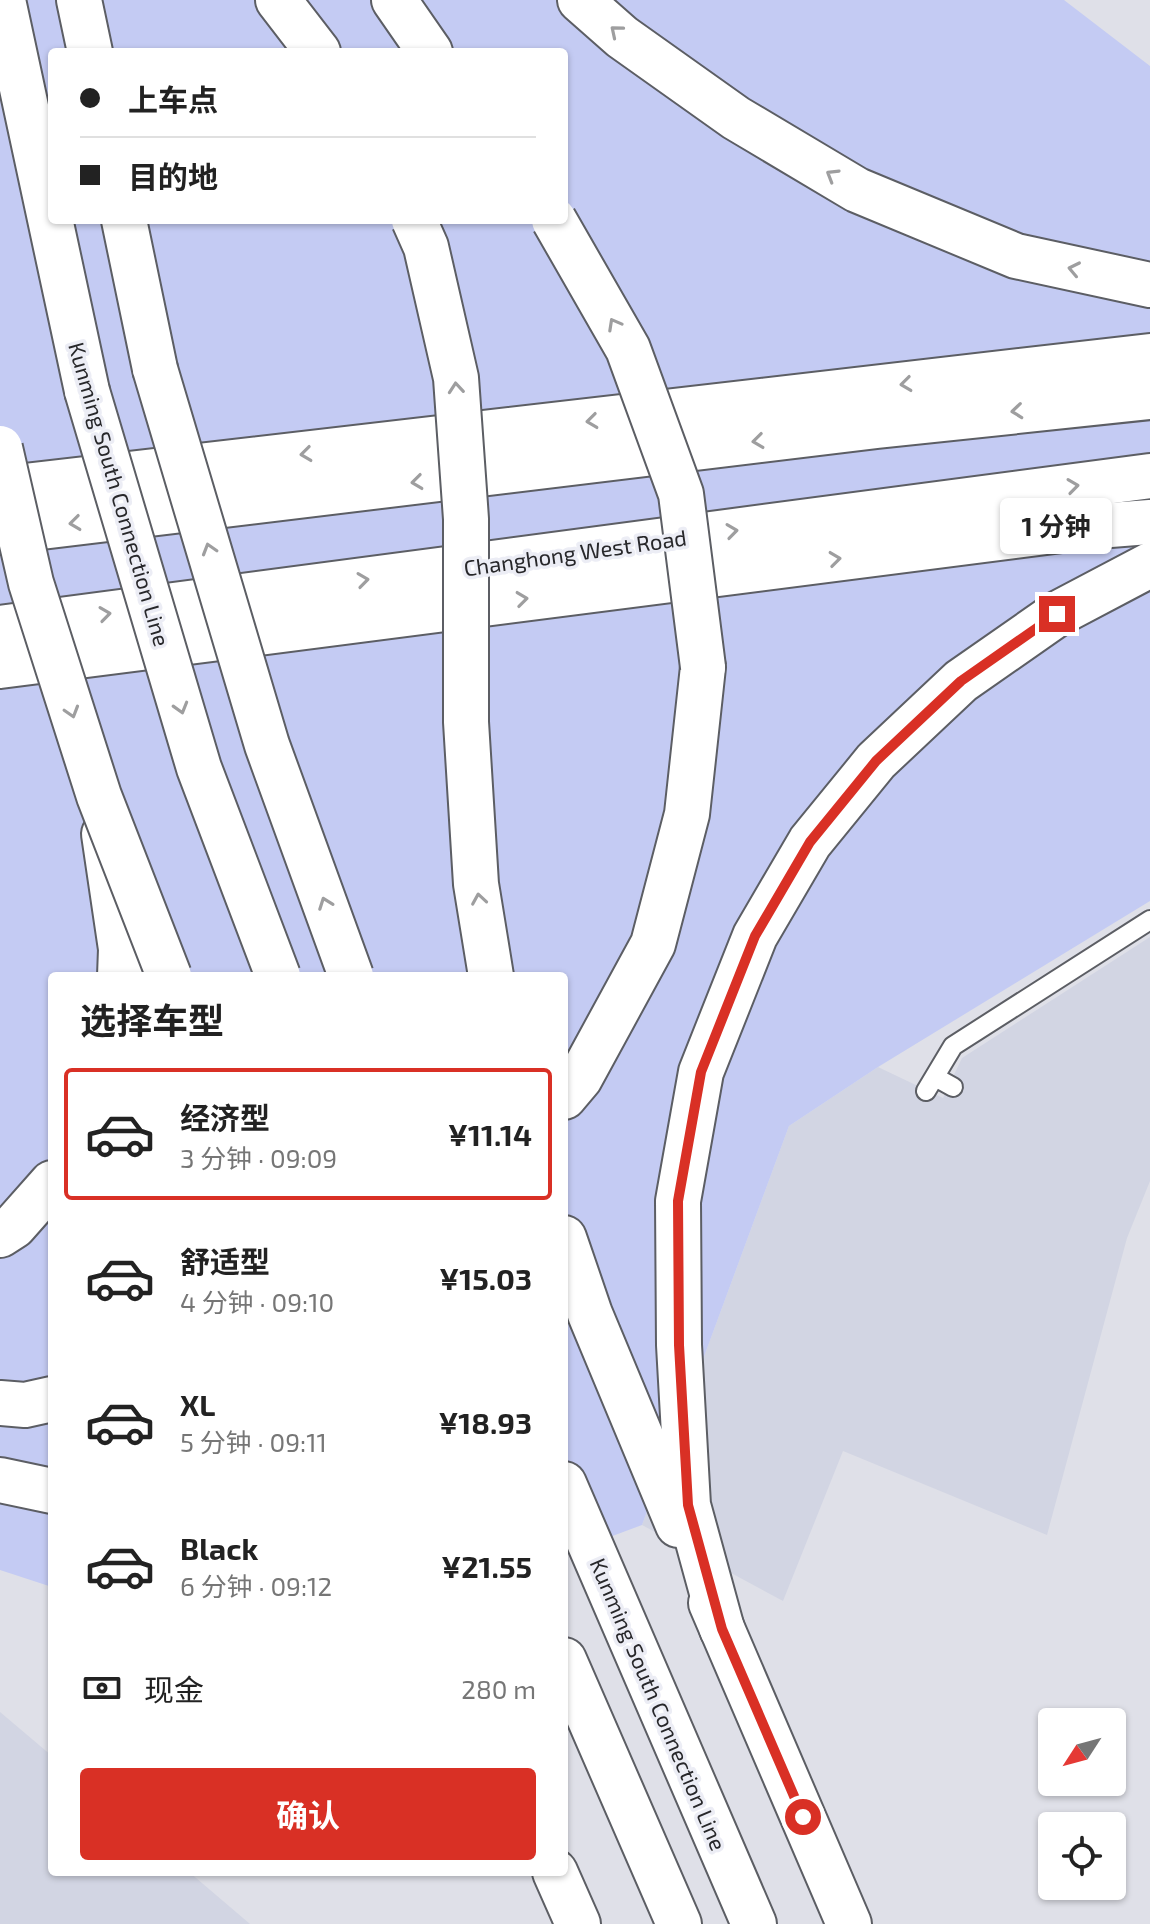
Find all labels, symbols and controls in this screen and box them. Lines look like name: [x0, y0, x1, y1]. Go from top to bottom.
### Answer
one-way arrow: [611, 26, 625, 41]
text: 上车点: [128, 81, 218, 117]
text: 目的地: [128, 158, 218, 194]
one-way arrow: [826, 169, 841, 185]
one-way arrow: [1067, 261, 1080, 278]
one-way arrow: [608, 318, 624, 333]
street label: Kunming South Connection Line: [64, 339, 176, 649]
one-way arrow: [899, 376, 912, 393]
one-way arrow: [448, 381, 465, 394]
one-way arrow: [1010, 403, 1023, 420]
one-way arrow: [585, 412, 598, 429]
one-way arrow: [752, 432, 765, 449]
one-way arrow: [299, 445, 313, 462]
one-way arrow: [410, 473, 423, 490]
one-way arrow: [1066, 478, 1080, 495]
callout: 1 分钟: [1001, 498, 1113, 554]
text: 1 分钟: [1022, 510, 1090, 541]
one-way arrow: [68, 514, 81, 531]
street label: Changhong West Road: [462, 523, 688, 581]
one-way arrow: [725, 523, 739, 540]
one-way arrow: [202, 543, 218, 557]
one-way arrow: [828, 551, 842, 568]
one-way arrow: [357, 571, 370, 588]
one-way arrow: [516, 591, 529, 608]
route end: [1039, 596, 1075, 632]
one-way arrow: [98, 606, 112, 623]
one-way arrow: [172, 700, 188, 714]
one-way arrow: [63, 705, 79, 719]
one-way arrow: [471, 892, 488, 906]
one-way arrow: [318, 897, 334, 911]
text: 选择车型: [80, 998, 224, 1041]
icon: car: [84, 1098, 156, 1170]
text: 经济型: [180, 1099, 270, 1135]
text: ¥11.14: [448, 1116, 532, 1152]
text: 3 分钟 · 09:09: [180, 1142, 337, 1173]
icon: car: [84, 1242, 156, 1314]
text: 舒适型: [180, 1243, 270, 1279]
text: ¥15.03: [439, 1260, 532, 1296]
text: 4 分钟 · 09:10: [180, 1286, 334, 1317]
icon: car: [84, 1386, 156, 1458]
text: XL: [180, 1386, 215, 1422]
text: ¥18.93: [438, 1404, 532, 1440]
text: 5 分钟 · 09:11: [180, 1426, 327, 1457]
icon: car: [84, 1530, 156, 1602]
text: Black: [180, 1530, 258, 1566]
text: ¥21.55: [441, 1548, 532, 1584]
street label: Kunming South Connection Line: [586, 1554, 732, 1854]
text: 6 分钟 · 09:12: [180, 1570, 332, 1601]
icon: cash: [80, 1666, 124, 1710]
text: 现金: [144, 1671, 204, 1707]
text: 280 m: [461, 1673, 536, 1704]
north arrow: [1038, 1708, 1126, 1796]
map controls: [1038, 1708, 1126, 1900]
button: 确认: [80, 1768, 536, 1860]
route start: [785, 1799, 821, 1835]
button: locate: [1038, 1812, 1126, 1900]

